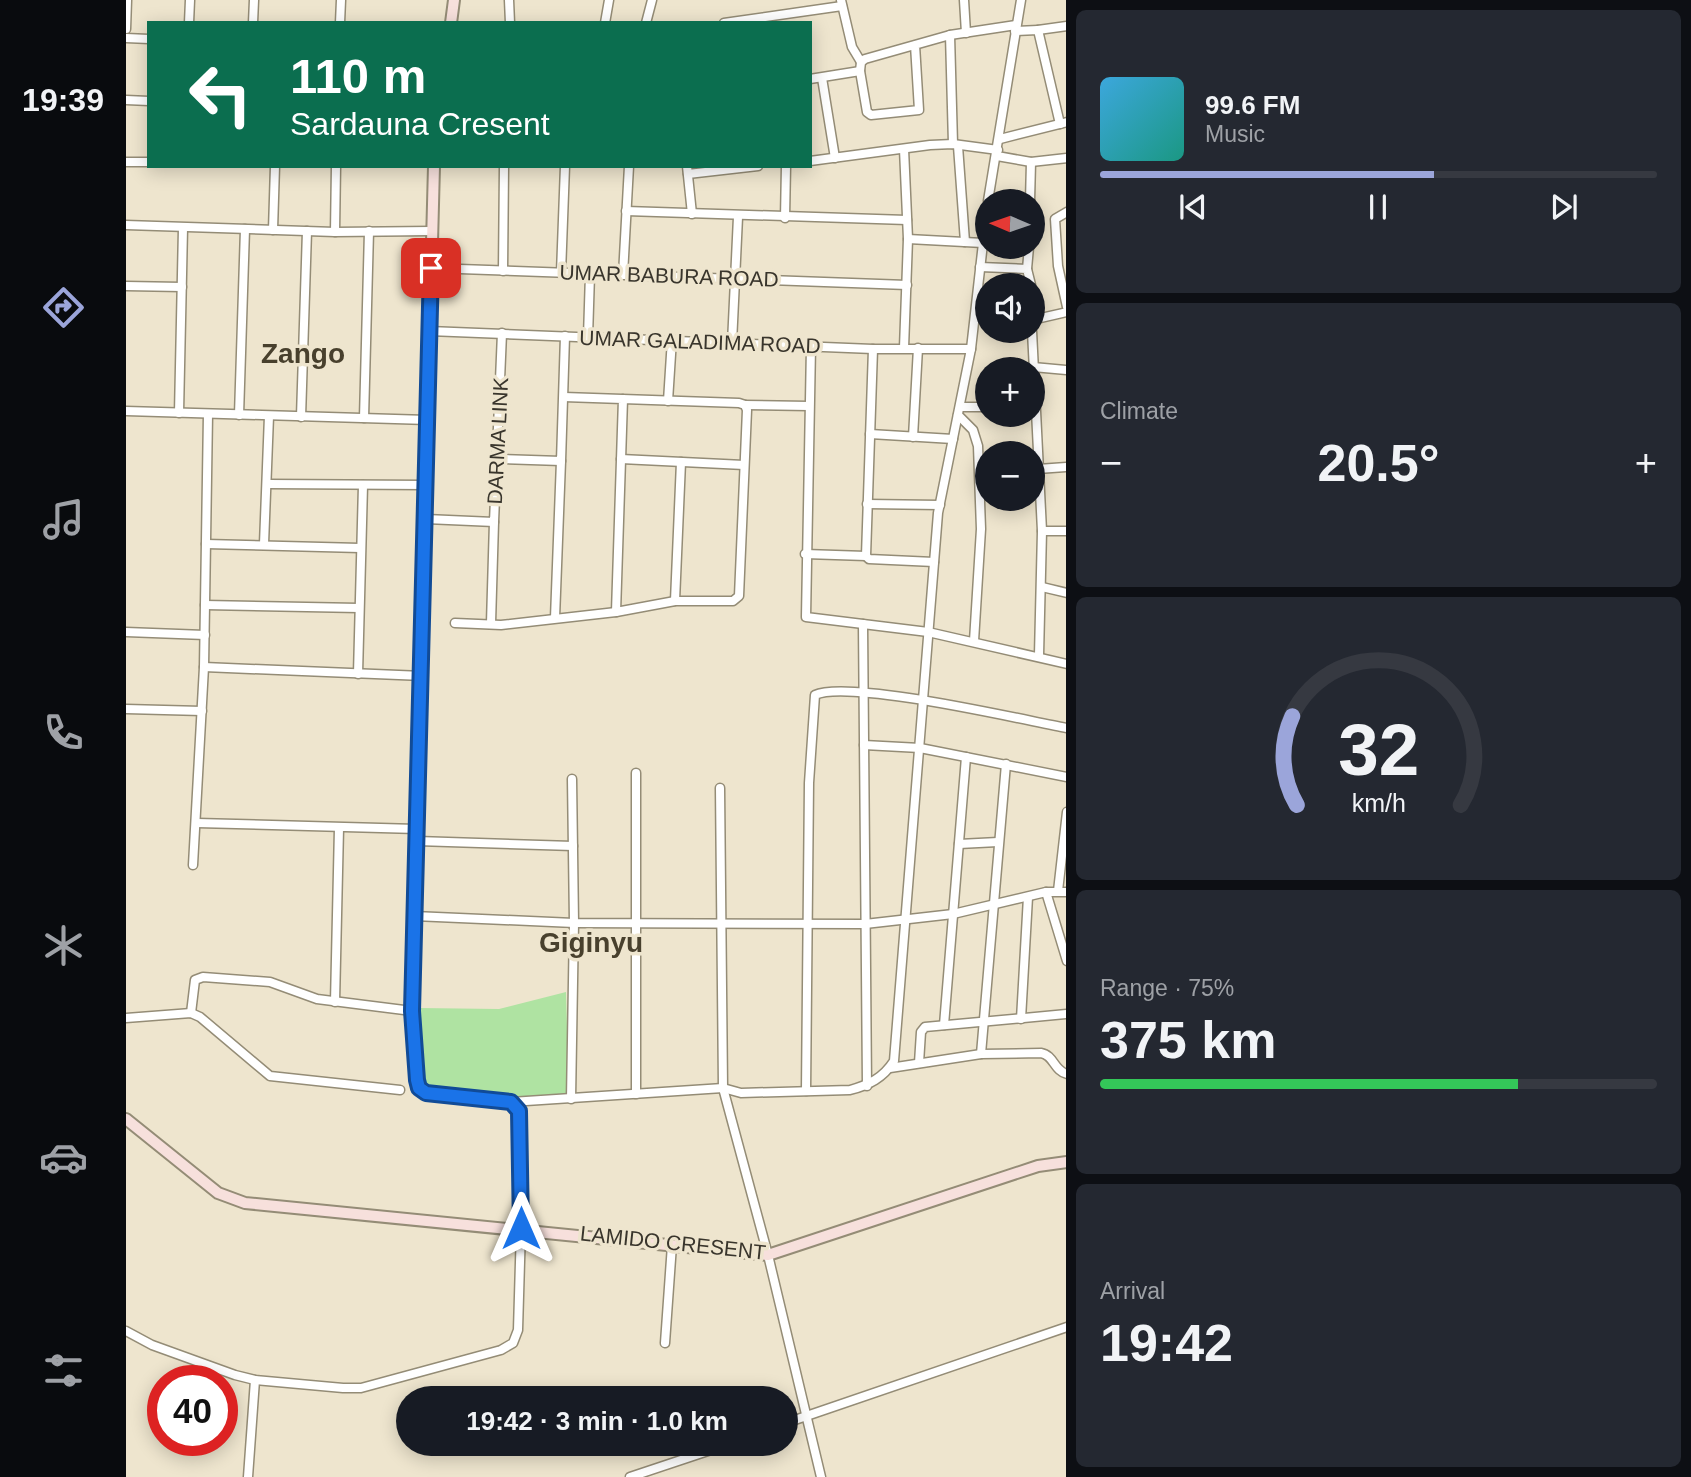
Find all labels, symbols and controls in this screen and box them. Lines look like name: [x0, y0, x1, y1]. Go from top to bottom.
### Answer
icon: left: [175, 49, 266, 140]
text: 110 m: [290, 49, 426, 103]
text: 19:39: [22, 82, 104, 118]
text: 99.6 FM: [1205, 90, 1300, 120]
text: Sardauna Cresent: [290, 106, 550, 142]
text: Music: [1205, 121, 1265, 147]
icon: previous: [1174, 188, 1212, 226]
icon: pause: [1359, 188, 1397, 226]
icon: next: [1545, 188, 1583, 226]
north arrow: [975, 189, 1045, 259]
map controls: [975, 189, 1045, 511]
pin: [401, 238, 461, 298]
icon: arrive: [412, 249, 450, 287]
street label: UMAR BABURA ROAD: [559, 260, 779, 291]
button: sound: [975, 273, 1045, 343]
icon: directions: [39, 283, 88, 332]
street label: UMAR GALADIMA ROAD: [579, 326, 821, 357]
district label: Zango: [261, 338, 345, 369]
button: +: [975, 357, 1045, 427]
street label: DARMA LINK: [483, 377, 512, 505]
text: Climate: [1100, 398, 1178, 424]
text: 20.5°: [1317, 434, 1440, 492]
button: −: [975, 441, 1045, 511]
text: −: [1100, 442, 1122, 484]
text: +: [1635, 442, 1657, 484]
icon: music: [39, 495, 88, 544]
icon: phone: [39, 708, 88, 757]
text: 32: [1338, 709, 1419, 790]
text: km/h: [1351, 788, 1406, 816]
icon: climate: [39, 921, 88, 970]
district label: Giginyu: [539, 927, 643, 958]
text: Range · 75%: [1100, 975, 1234, 1001]
text: 375 km: [1100, 1011, 1276, 1069]
icon: car: [39, 1133, 88, 1182]
position arrow: [484, 1191, 558, 1265]
street label: LAMIDO CRESENT: [579, 1221, 767, 1264]
text: Arrival: [1100, 1278, 1165, 1304]
text: 19:42: [1100, 1314, 1233, 1372]
icon: filters: [39, 1346, 88, 1395]
speed limit sign: 40: [147, 1365, 238, 1456]
text: 19:42 · 3 min · 1.0 km: [466, 1406, 728, 1436]

